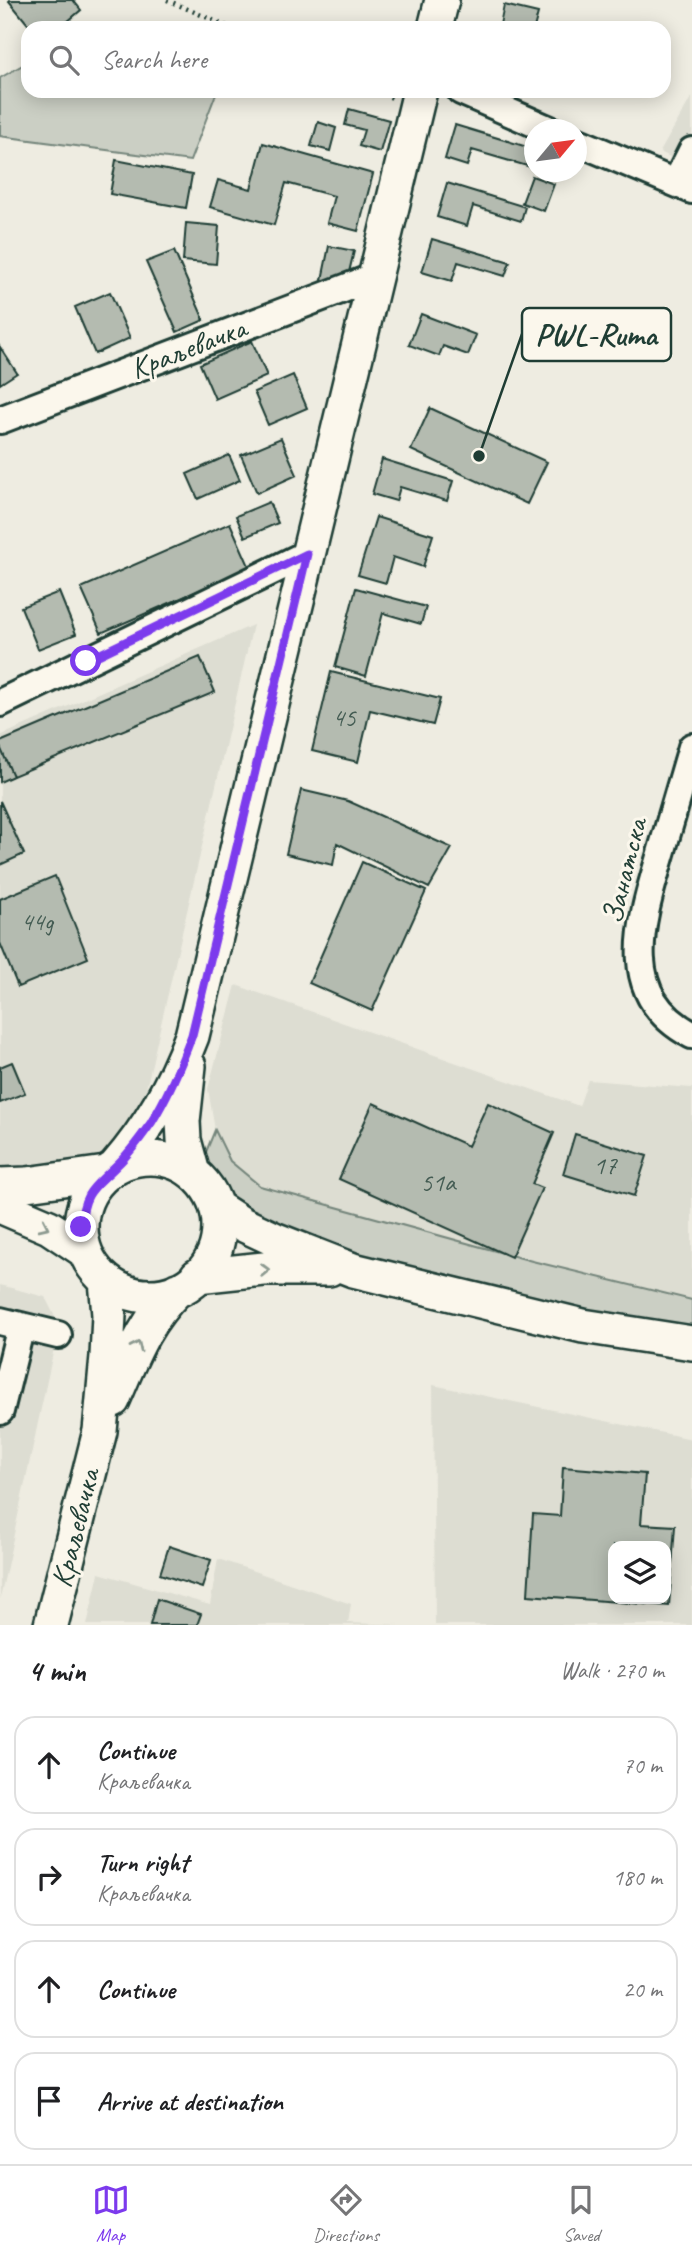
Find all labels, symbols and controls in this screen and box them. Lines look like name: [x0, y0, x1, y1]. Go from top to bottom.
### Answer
search box: [21, 21, 671, 98]
icon: search: [45, 41, 83, 79]
text: Search here: [101, 43, 207, 76]
north arrow: [524, 119, 587, 182]
street label: Краљевачка: [125, 308, 254, 387]
callout: PWL-Ruma: [522, 308, 671, 361]
text: PWL-Ruma: [535, 314, 660, 355]
route start: [70, 645, 101, 676]
house number: 45: [332, 701, 357, 734]
street label: Занатска: [593, 812, 656, 927]
house number: 44g: [21, 905, 55, 938]
house number: 17: [593, 1149, 618, 1182]
house number: 51a: [421, 1166, 457, 1199]
route end: [65, 1211, 96, 1242]
one-way arrow: [37, 1217, 49, 1231]
one-way arrow: [260, 1262, 271, 1277]
one-way arrow: [128, 1341, 142, 1353]
street label: Краљевачка: [42, 1462, 109, 1591]
map controls: [608, 1541, 671, 1604]
button: layers: [608, 1541, 671, 1604]
text: 4 min: [28, 1652, 85, 1690]
text: Walk · 270 m: [560, 1656, 664, 1685]
text: Continue: [97, 1734, 175, 1767]
icon: ahead: [30, 1746, 68, 1784]
text: 70 m: [623, 1751, 662, 1780]
text: Краљевачка: [97, 1767, 190, 1796]
text: Turn right: [97, 1846, 188, 1879]
icon: right: [30, 1858, 68, 1896]
text: 180 m: [613, 1863, 662, 1892]
text: Краљевачка: [97, 1879, 190, 1908]
icon: ahead: [30, 1970, 68, 2008]
text: Continue: [97, 1973, 175, 2006]
text: 20 m: [623, 1975, 662, 2004]
icon: arrive: [30, 2082, 68, 2120]
text: Arrive at destination: [97, 2085, 283, 2118]
tab: Map: [92, 2181, 130, 2247]
tab: Directions: [313, 2181, 379, 2247]
tab: Saved: [562, 2181, 600, 2247]

